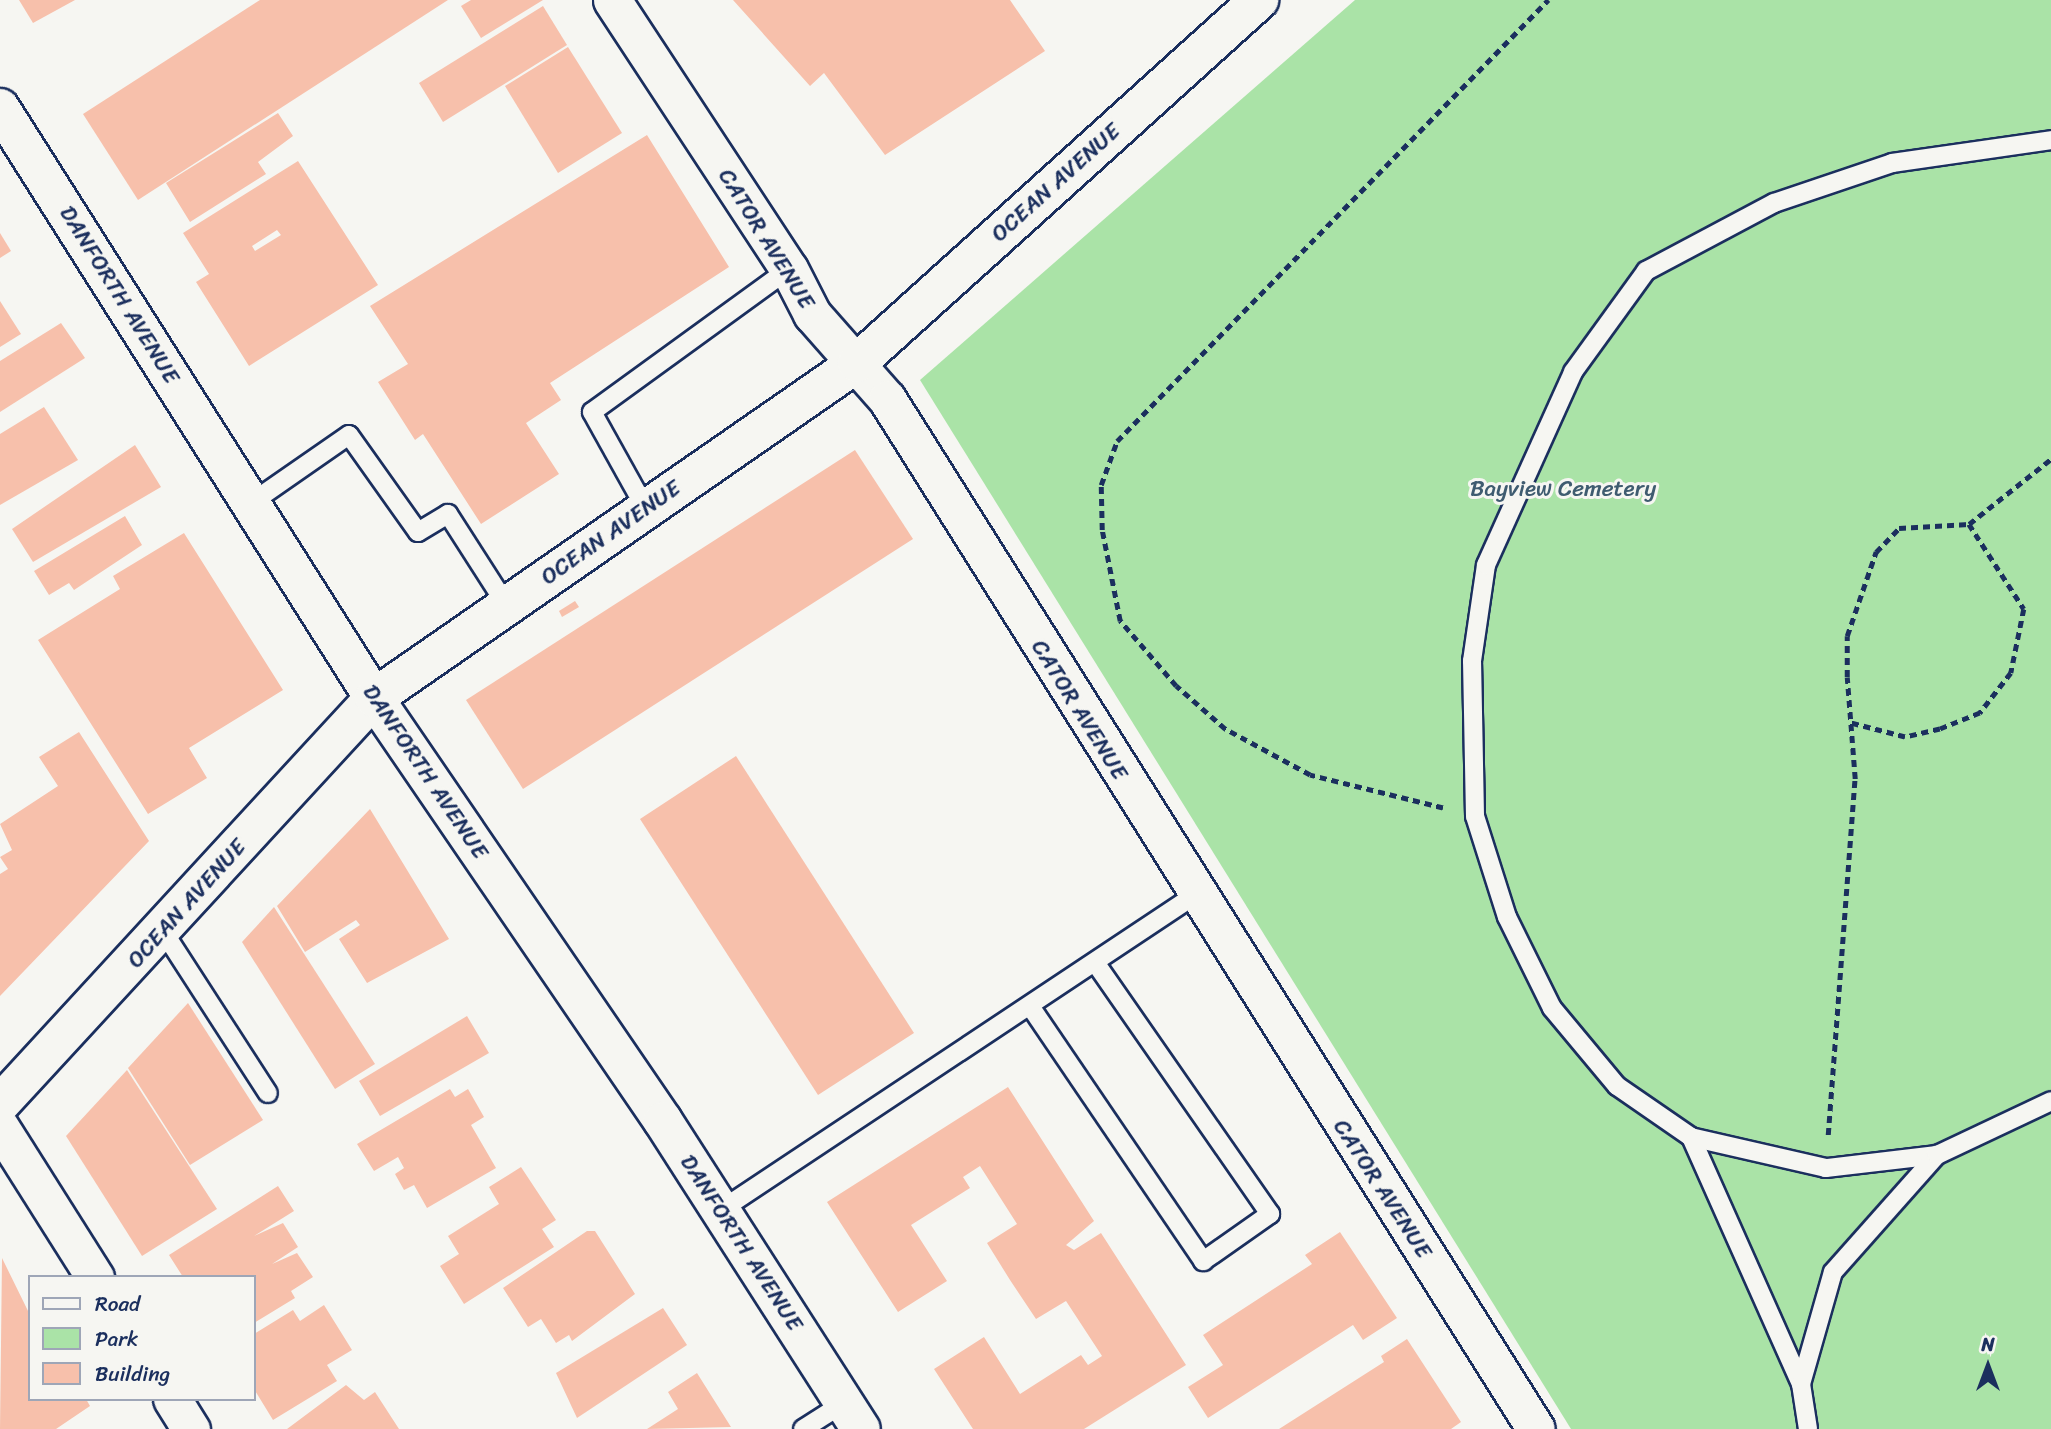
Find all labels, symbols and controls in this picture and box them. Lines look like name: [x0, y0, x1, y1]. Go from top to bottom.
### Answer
street label: OCEAN AVENUE: [986, 118, 1126, 248]
street label: CATOR AVENUE: [712, 163, 820, 315]
street label: DANFORTH AVENUE: [53, 200, 185, 390]
street label: OCEAN AVENUE: [536, 475, 686, 591]
park label: Bayview Cemetery: [1470, 475, 1656, 503]
street label: CATOR AVENUE: [1025, 634, 1133, 786]
street label: DANFORTH AVENUE: [356, 679, 494, 865]
street label: OCEAN AVENUE: [122, 834, 252, 974]
street label: CATOR AVENUE: [1327, 1114, 1437, 1264]
street label: DANFORTH AVENUE: [673, 1149, 809, 1337]
legend: [28, 1275, 256, 1401]
text: Road: [95, 1285, 140, 1323]
text: Park: [95, 1320, 138, 1358]
text: N: [1981, 1328, 1995, 1361]
north arrow: [1953, 1331, 2023, 1401]
text: Building: [95, 1355, 170, 1393]

